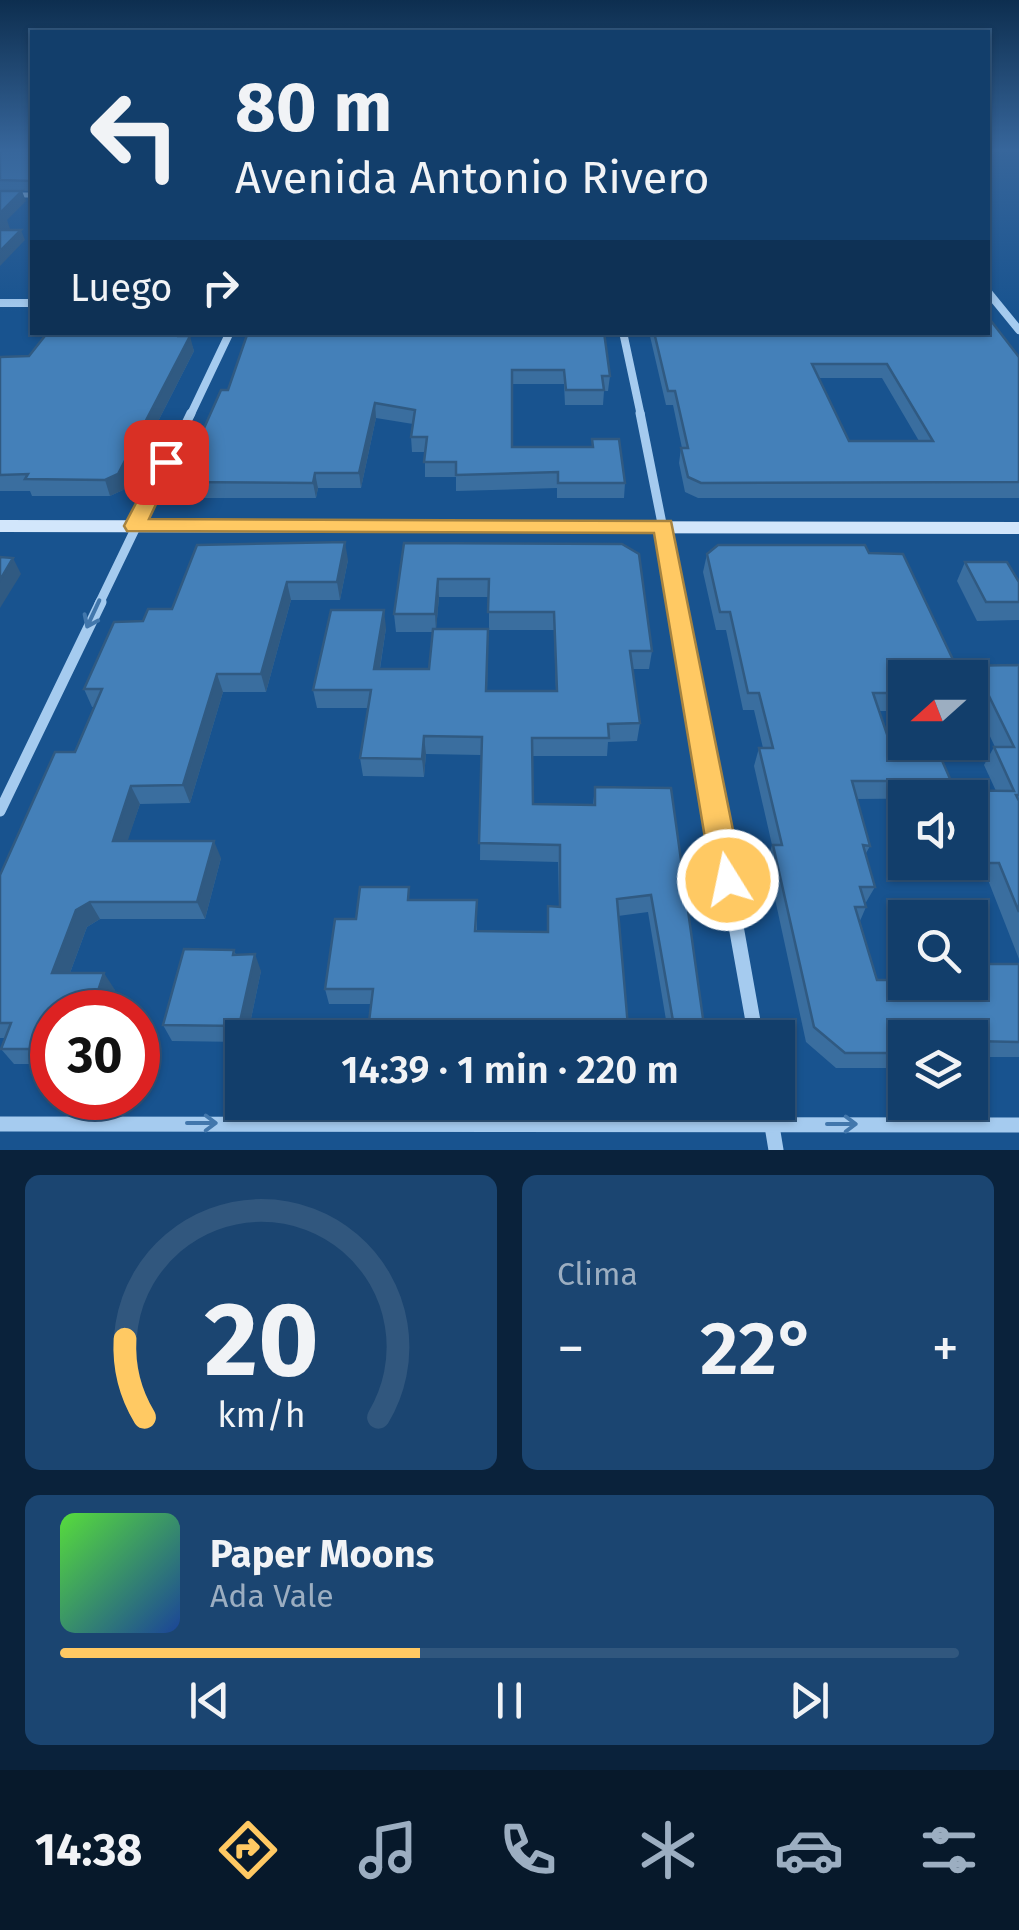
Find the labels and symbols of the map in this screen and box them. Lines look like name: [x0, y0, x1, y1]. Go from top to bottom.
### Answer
pin: [124, 420, 209, 505]
one-way arrow: [83, 598, 102, 628]
north arrow: [888, 660, 988, 760]
position arrow: [676, 828, 780, 932]
speed limit sign: 30: [30, 990, 160, 1120]
one-way arrow: [186, 1114, 218, 1132]
one-way arrow: [826, 1114, 858, 1134]

